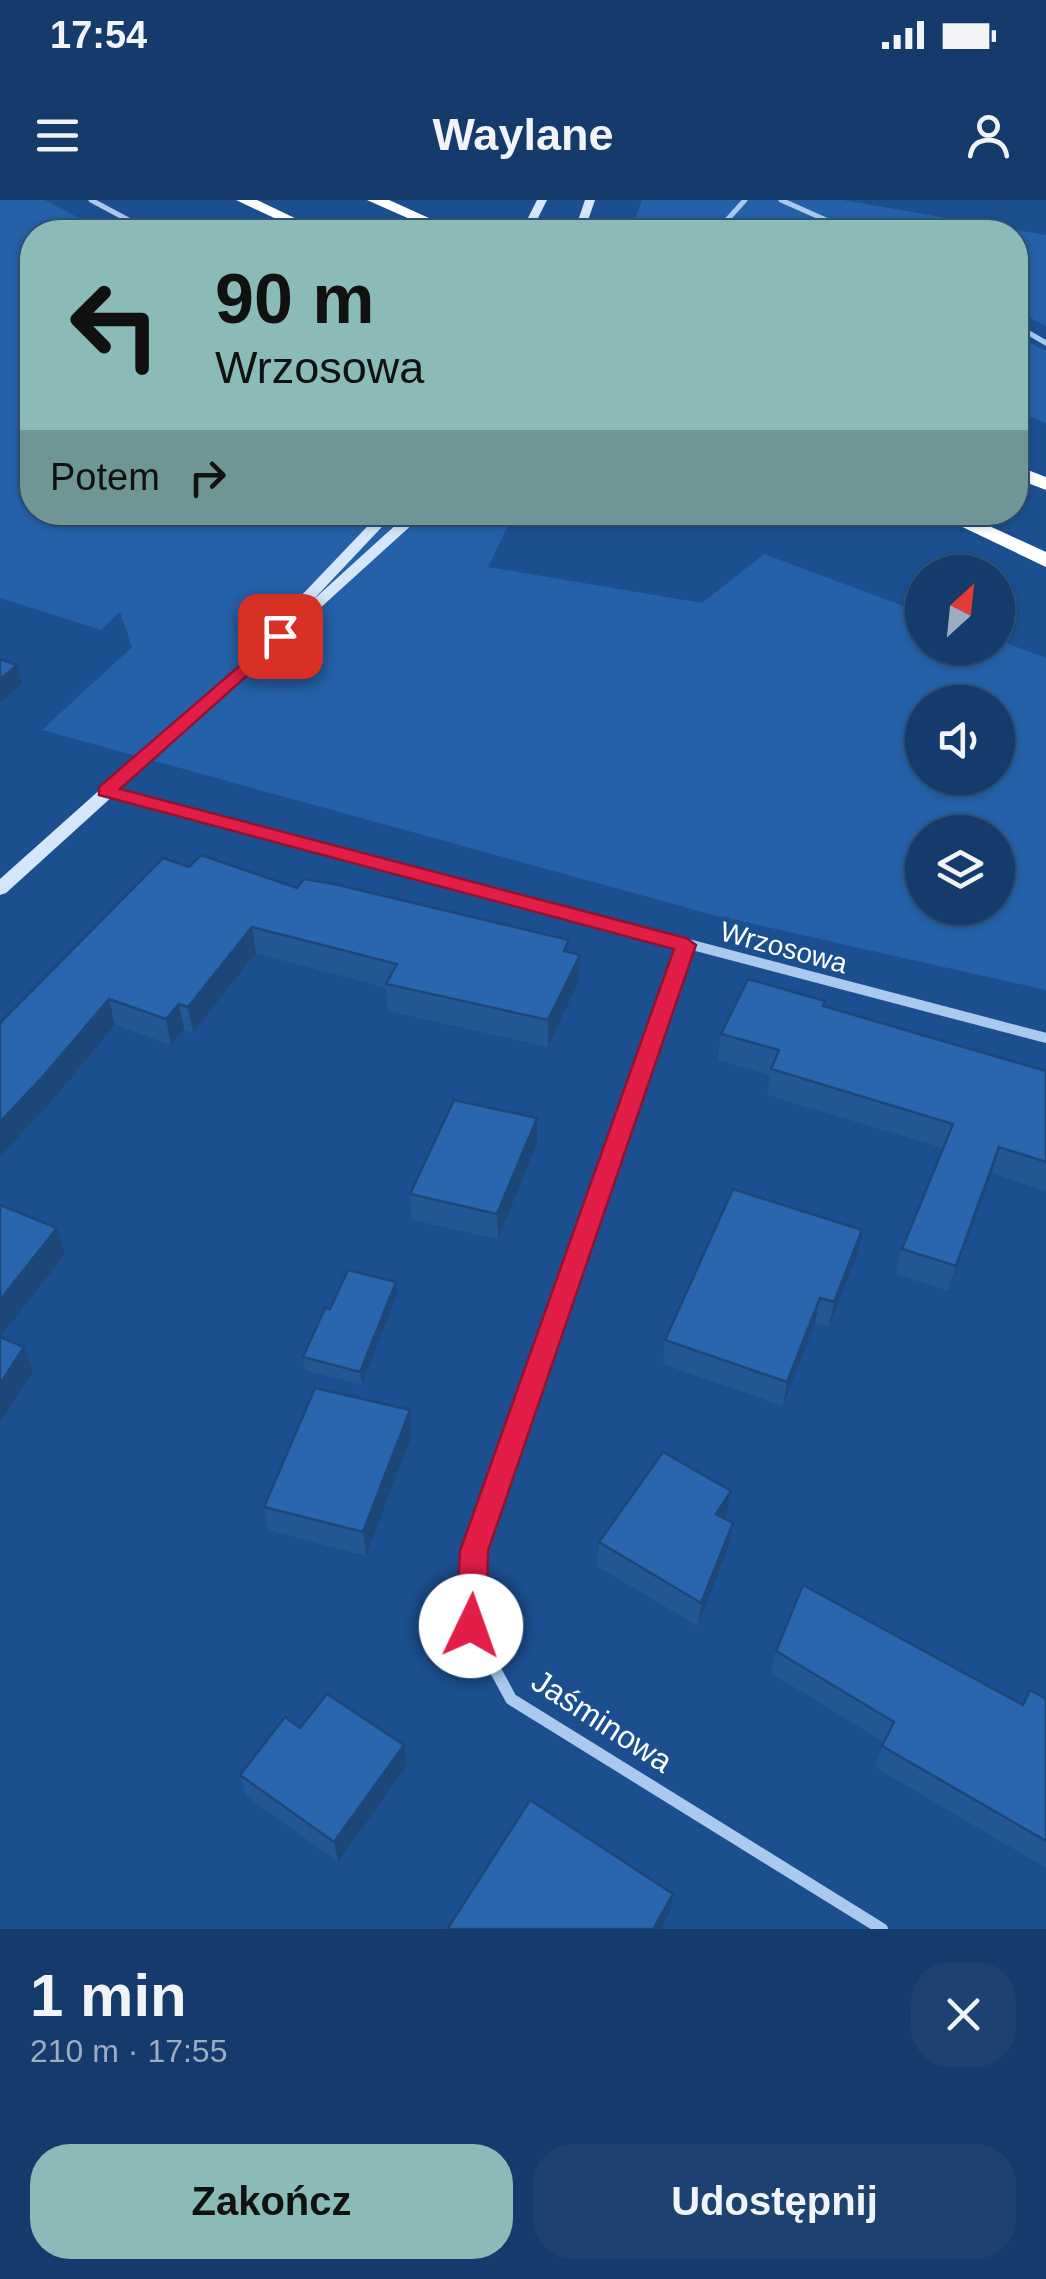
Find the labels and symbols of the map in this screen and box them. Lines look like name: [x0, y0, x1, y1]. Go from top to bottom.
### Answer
north arrow: [905, 555, 1015, 665]
pin: [238, 594, 323, 679]
street label: Wrzosowa: [717, 916, 851, 979]
position arrow: [419, 1574, 523, 1678]
street label: Jaśminowa: [525, 1662, 679, 1780]

